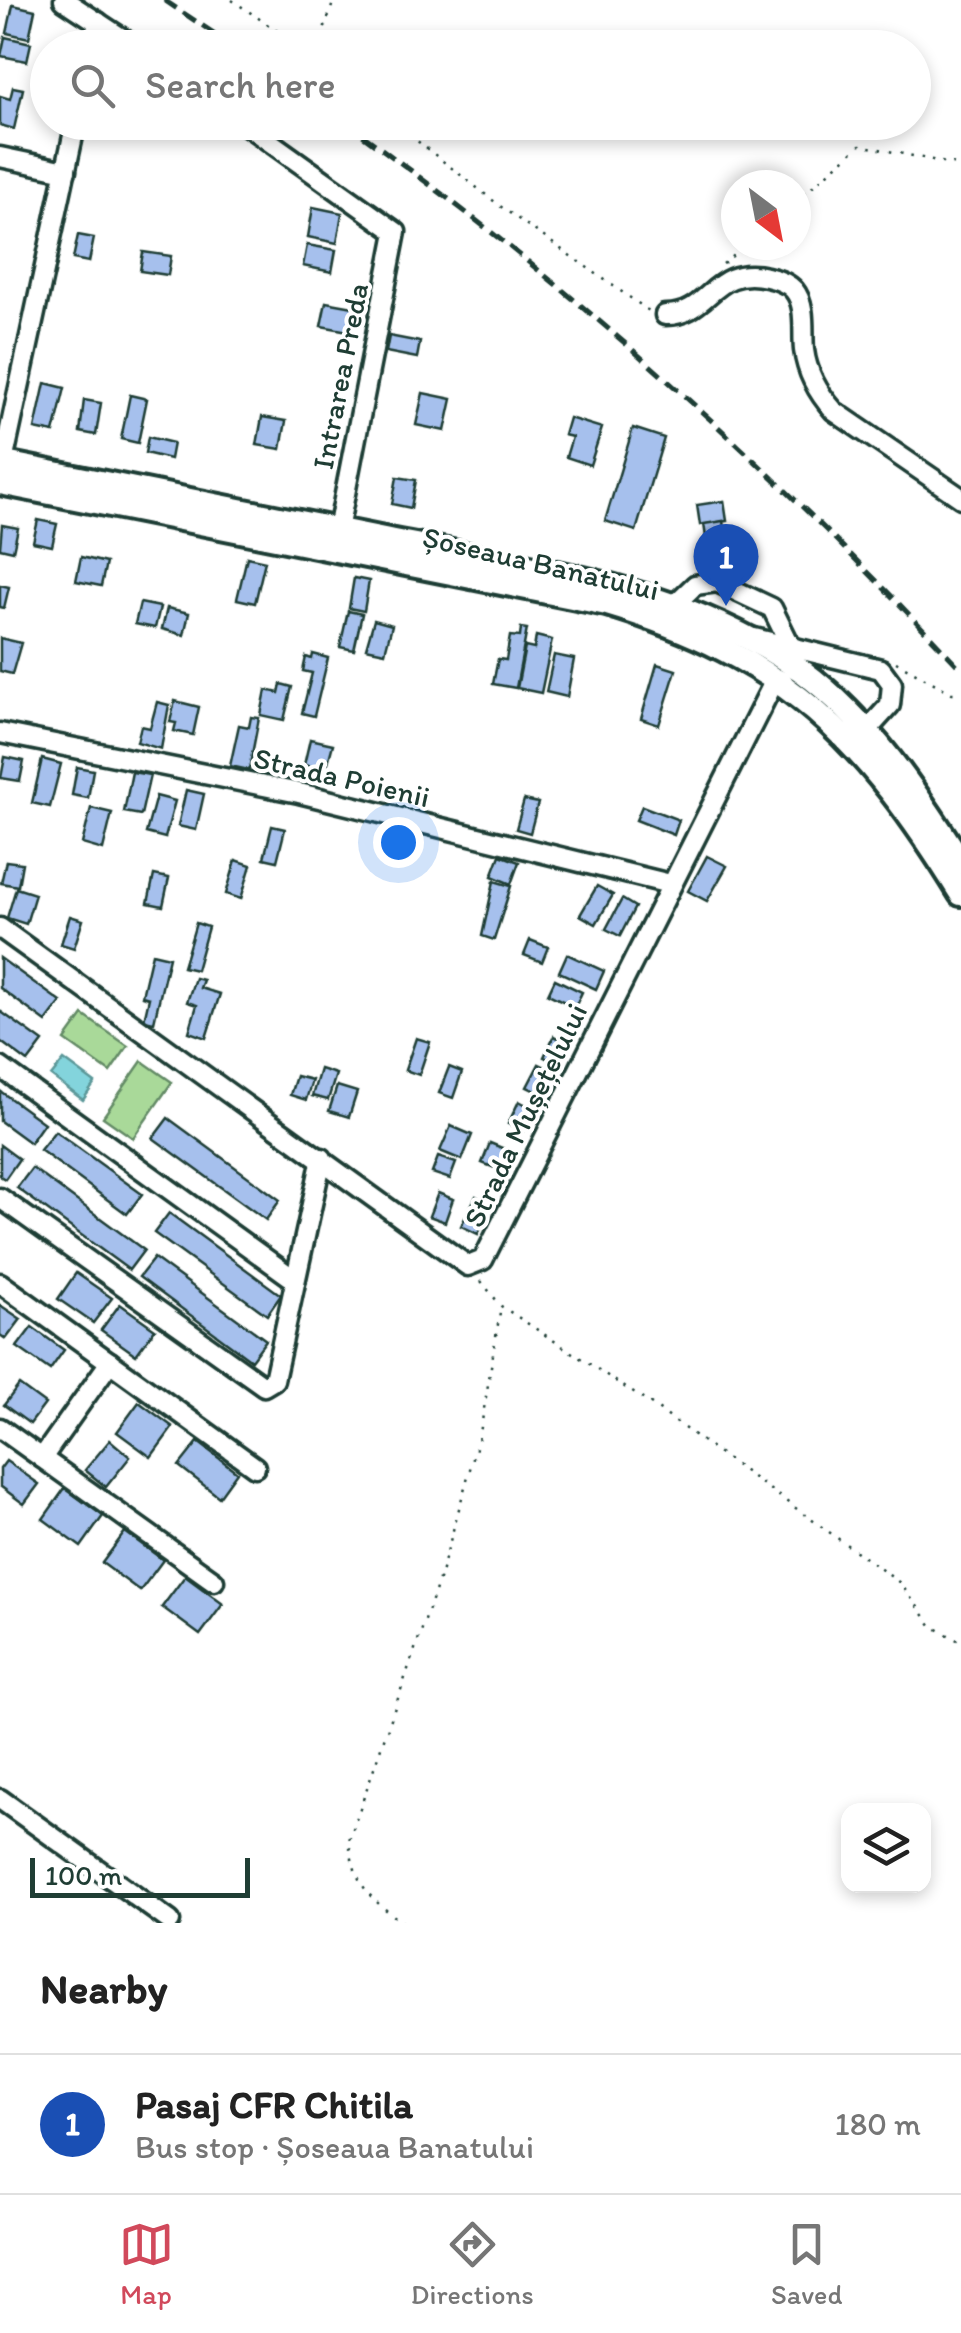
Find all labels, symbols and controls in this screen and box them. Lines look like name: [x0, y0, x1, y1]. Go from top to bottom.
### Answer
search box: [30, 30, 931, 140]
icon: search: [65, 58, 120, 113]
text: Search here: [145, 62, 336, 108]
north arrow: [721, 170, 811, 260]
street label: Intrarea Preda: [304, 279, 376, 472]
street label: Șoseaua Banatului: [419, 518, 663, 608]
pin: 1: [694, 524, 758, 606]
street label: Strada Poienii: [250, 739, 434, 815]
your location: [373, 817, 424, 868]
street label: Strada Mușețelului: [455, 997, 595, 1233]
map controls: [841, 1803, 931, 1893]
button: layers: [841, 1803, 931, 1893]
scale bar: [30, 1853, 250, 1898]
text: 100 m: [45, 1858, 122, 1892]
text: Nearby: [40, 1963, 167, 2014]
text: Pasaj CFR Chitila: [135, 2082, 413, 2128]
text: 1: [65, 2105, 80, 2143]
text: 180 m: [835, 2105, 921, 2143]
text: Bus stop · Șoseaua Banatului: [135, 2128, 534, 2166]
tab: Map: [119, 2217, 174, 2311]
tab: Directions: [411, 2217, 534, 2311]
tab: Saved: [771, 2217, 842, 2311]

